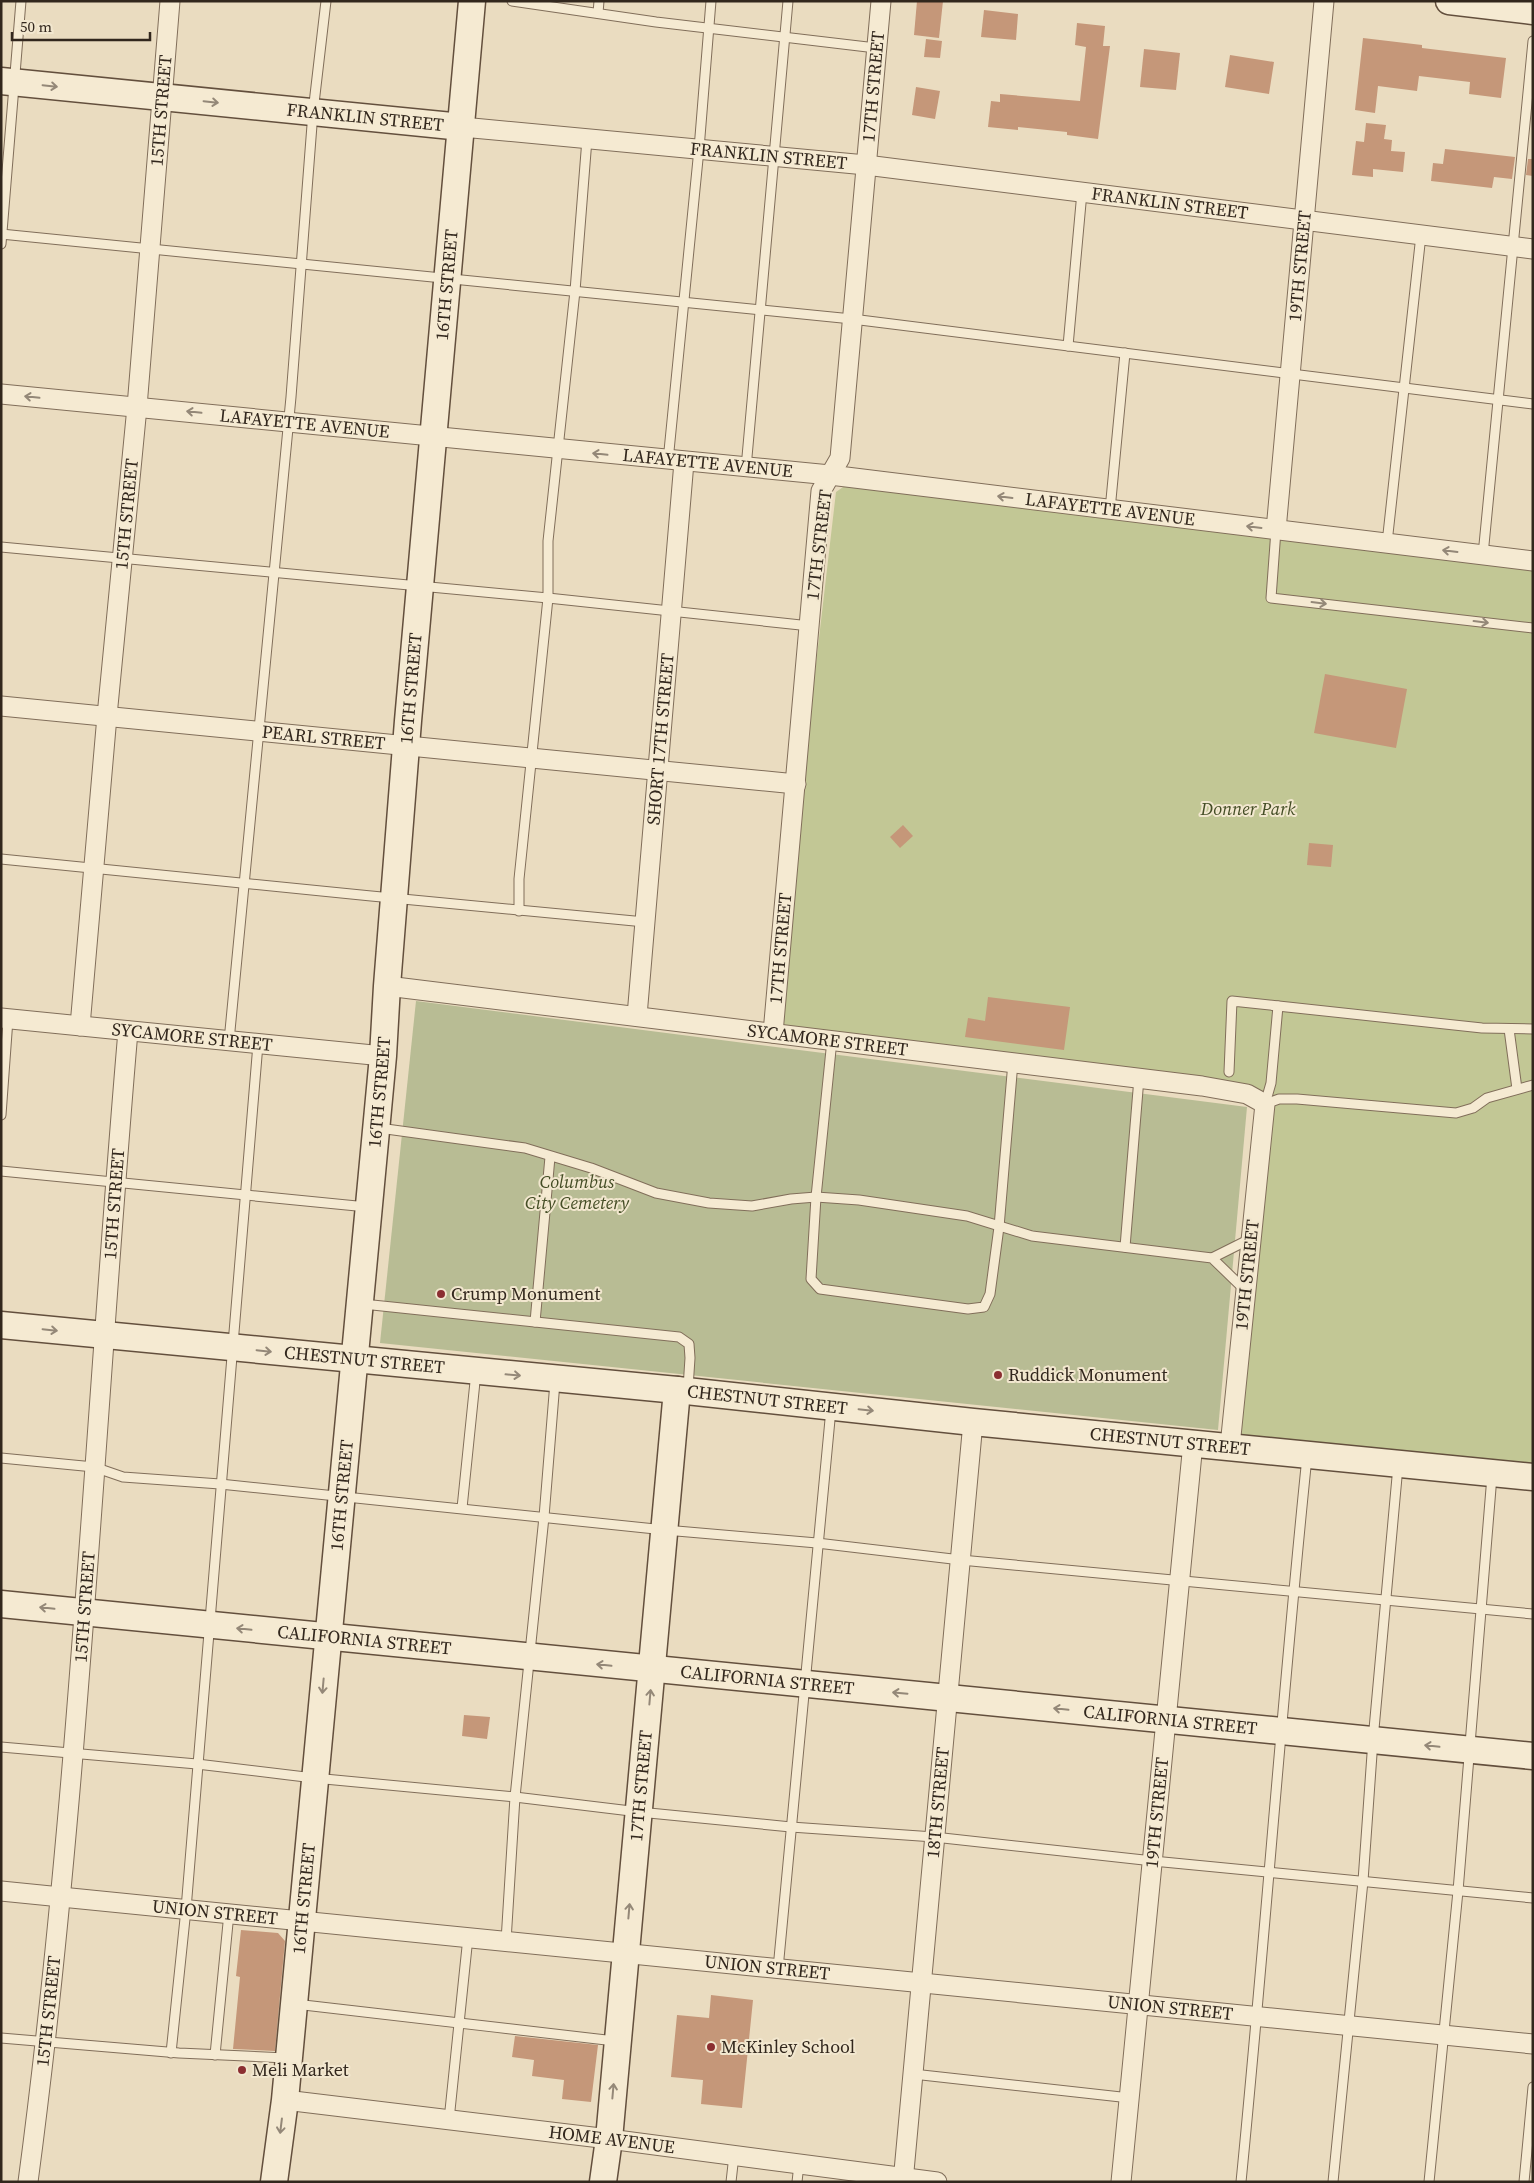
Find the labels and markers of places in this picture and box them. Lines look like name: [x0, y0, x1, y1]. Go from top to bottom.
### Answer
place label: Crump Monument: [451, 1281, 600, 1306]
marker: Crump Monument: [435, 1288, 447, 1300]
place label: Ruddick Monument: [1008, 1362, 1168, 1387]
marker: Ruddick Monument: [992, 1369, 1004, 1381]
place label: McKinley School: [721, 2034, 855, 2059]
marker: McKinley School: [705, 2041, 717, 2053]
place label: Meli Market: [252, 2057, 349, 2082]
marker: Meli Market: [236, 2064, 248, 2076]

